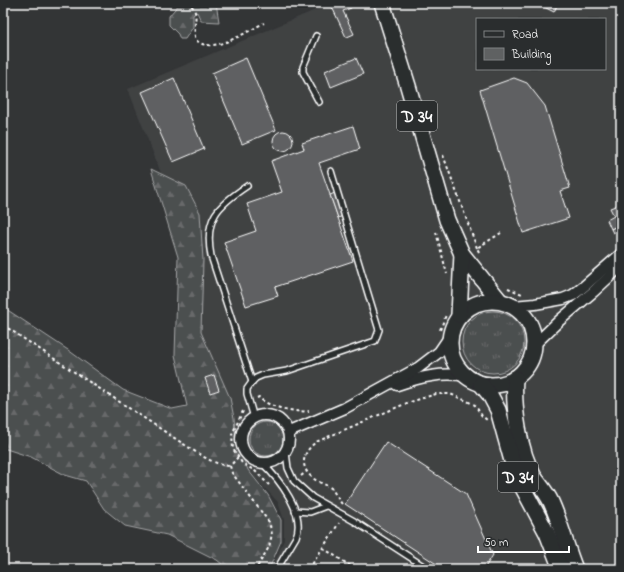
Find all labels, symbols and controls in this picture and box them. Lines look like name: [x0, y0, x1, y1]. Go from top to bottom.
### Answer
legend: [476, 18, 606, 70]
text: Road: [512, 26, 538, 44]
text: Building: [511, 46, 551, 65]
road number: D 34: [397, 101, 437, 131]
road number: D 34: [498, 462, 538, 492]
scale bar: [478, 528, 569, 554]
text: 50 m: [484, 534, 508, 552]

